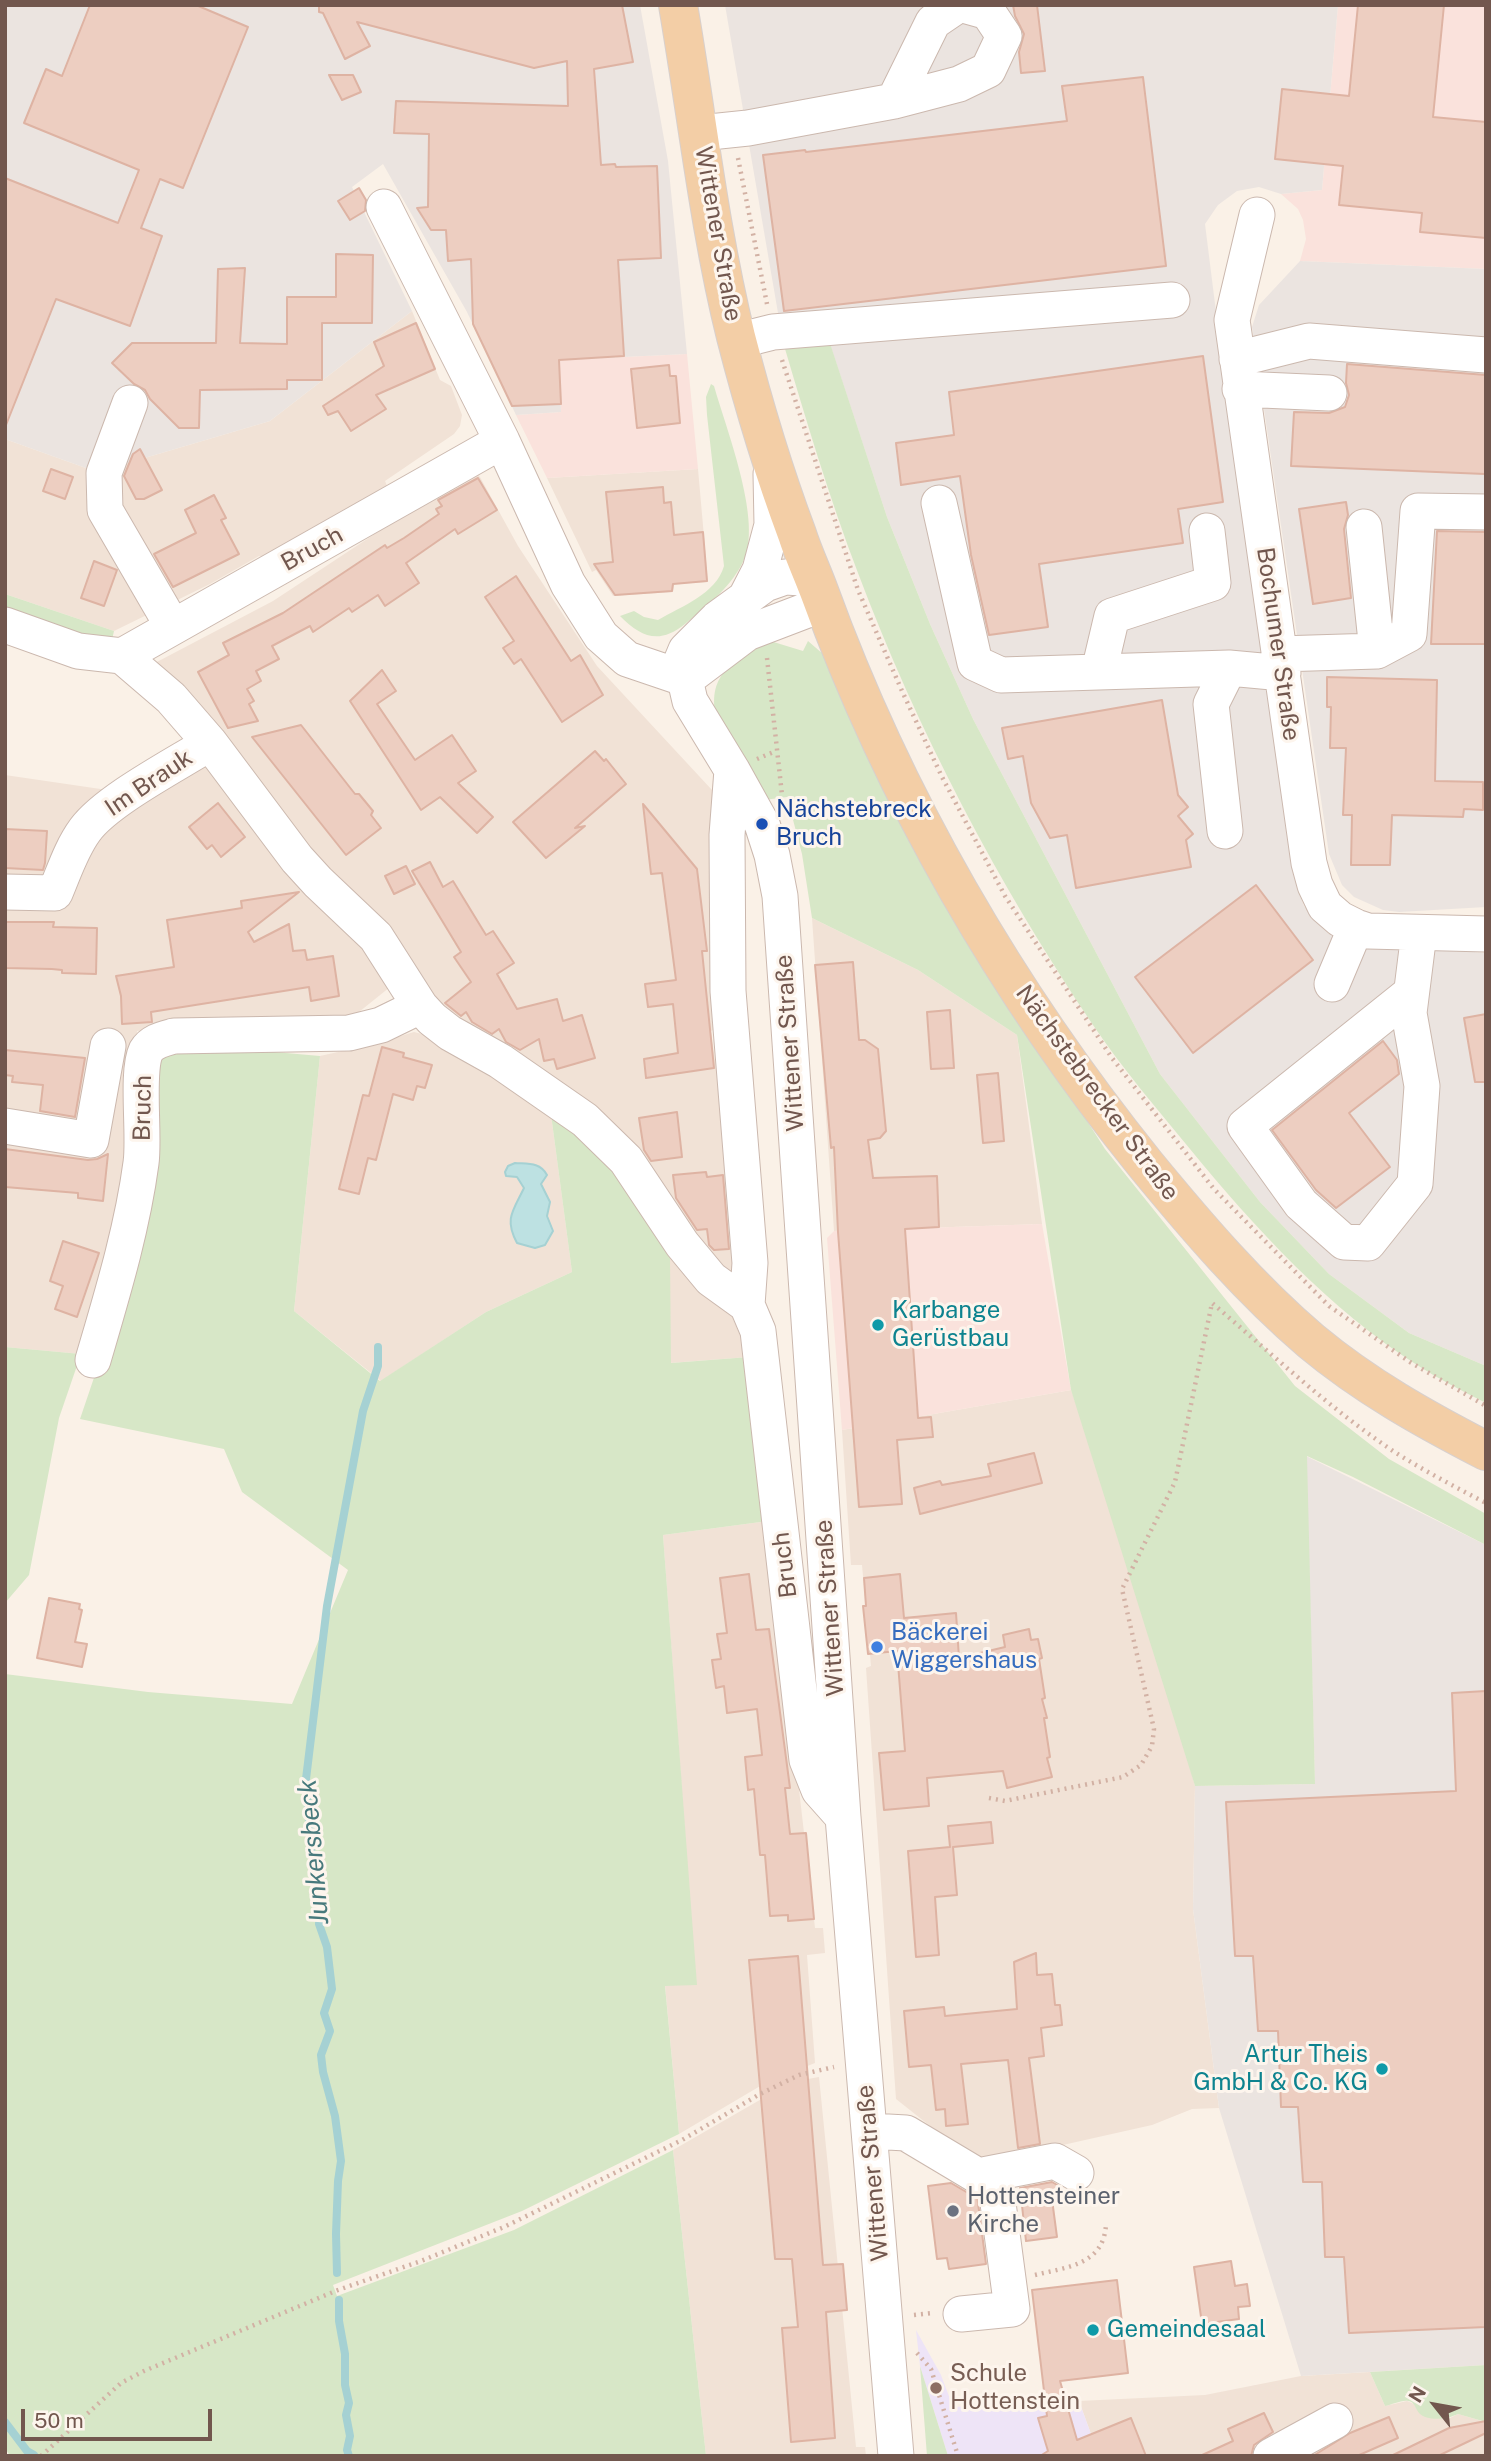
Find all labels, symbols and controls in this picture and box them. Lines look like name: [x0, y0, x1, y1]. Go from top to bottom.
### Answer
street label: Wittener Straße: [688, 144, 748, 324]
street label: Bruch: [276, 520, 348, 578]
street label: Bochumer Straße: [1250, 545, 1306, 743]
street label: Im Brauk: [100, 743, 198, 823]
place label: Nächstebreck Bruch: [776, 796, 932, 852]
marker: Nächstebreck Bruch: [754, 816, 770, 832]
street label: Wittener Straße: [769, 954, 811, 1132]
street label: Nächstebrecker Straße: [1009, 980, 1185, 1206]
street label: Bruch: [128, 1075, 158, 1141]
place label: Karbange Gerüstbau: [892, 1297, 1009, 1353]
marker: Karbange Gerüstbau: [870, 1317, 886, 1333]
street label: Wittener Straße: [809, 1519, 851, 1697]
street label: Bruch: [767, 1530, 803, 1600]
place label: Bäckerei Wiggershaus: [891, 1619, 1037, 1675]
marker: Bäckerei Wiggershaus: [869, 1639, 885, 1655]
water label: Junkersbeck: [292, 1778, 336, 1926]
place label: Artur Theis GmbH & Co. KG: [1193, 2041, 1368, 2097]
marker: Artur Theis GmbH & Co. KG: [1374, 2061, 1390, 2077]
street label: Wittener Straße: [851, 2084, 895, 2262]
place label: Hottensteiner Kirche: [967, 2183, 1120, 2239]
marker: Hottensteiner Kirche: [945, 2203, 961, 2219]
place label: Gemeindesaal: [1107, 2316, 1266, 2344]
marker: Gemeindesaal: [1085, 2322, 1101, 2338]
place label: Schule Hottenstein: [950, 2360, 1080, 2416]
north arrow: [1400, 2370, 1470, 2440]
marker: Schule Hottenstein: [928, 2380, 944, 2396]
text: N: [1404, 2382, 1430, 2406]
scale bar: [24, 2394, 215, 2438]
text: 50 m: [34, 2408, 84, 2433]

